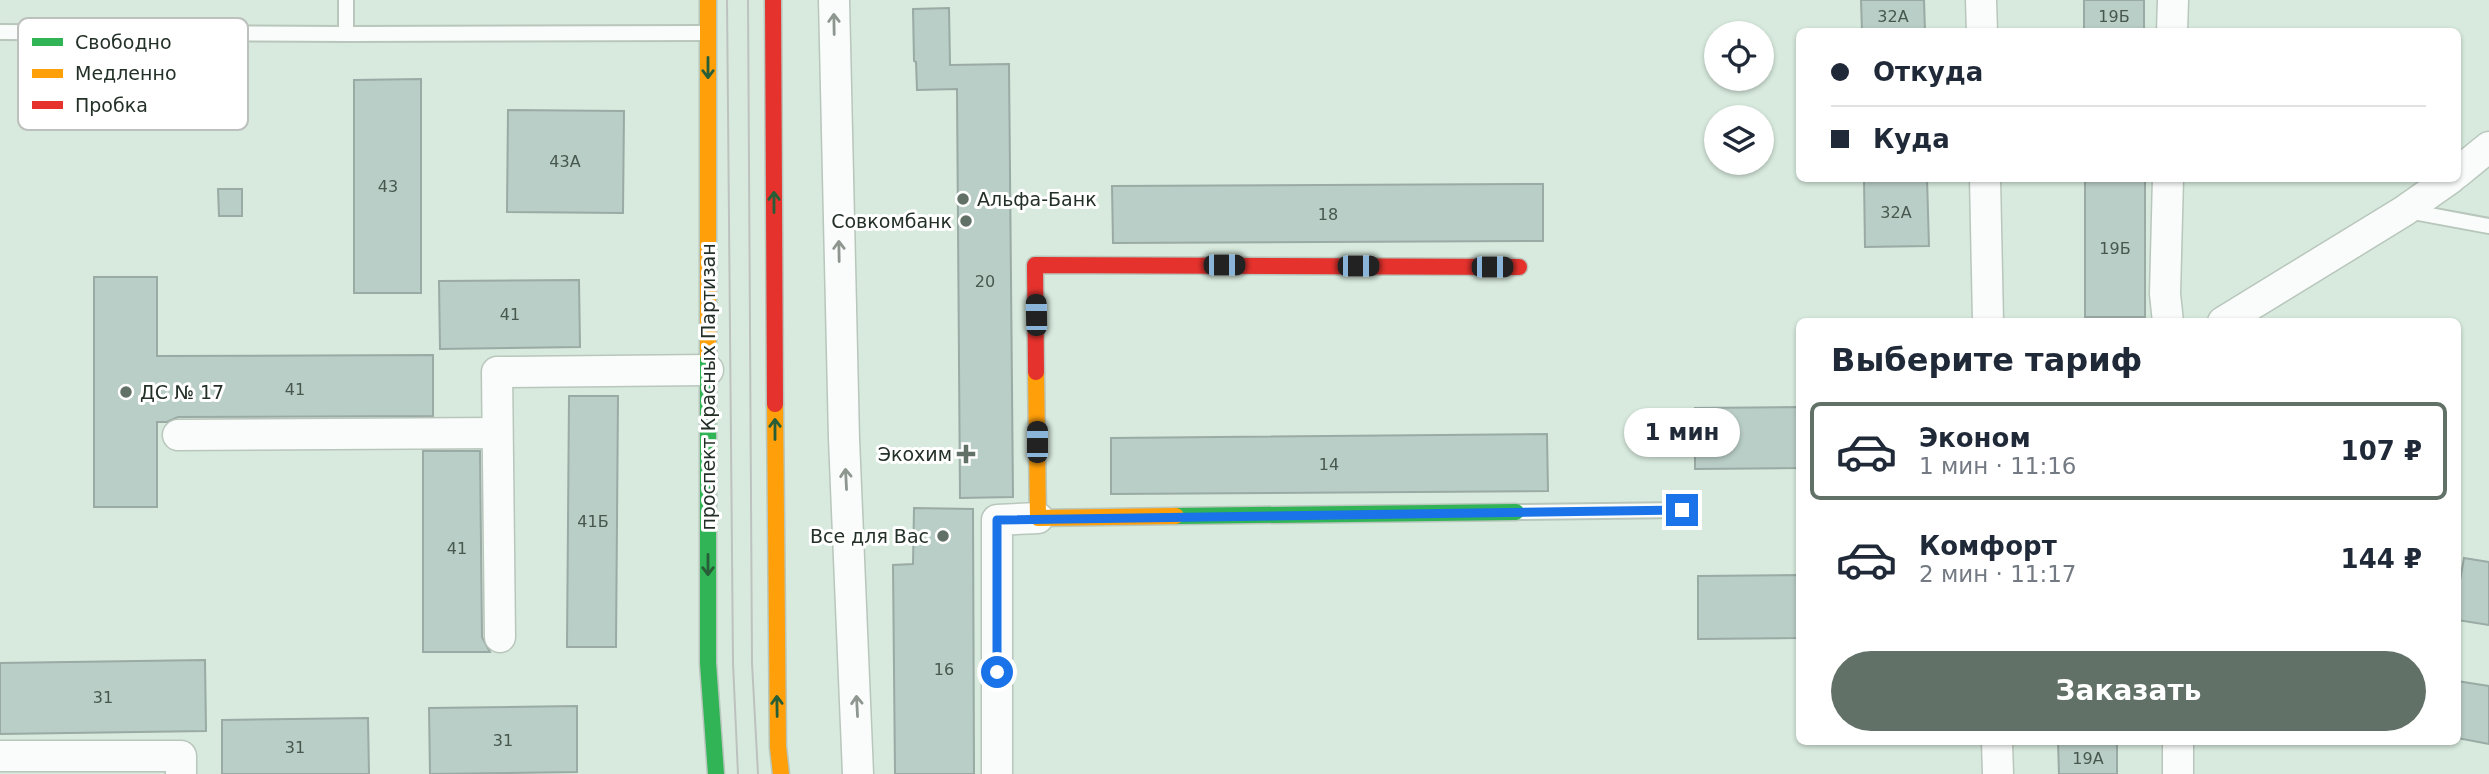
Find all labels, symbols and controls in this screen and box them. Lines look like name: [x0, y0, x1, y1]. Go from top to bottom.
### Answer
house number: 32А: [1877, 7, 1909, 26]
house number: 19Б: [2098, 7, 2130, 26]
one-way arrow: [828, 12, 841, 35]
legend: [18, 18, 248, 130]
map controls: [1704, 21, 1774, 175]
button: locate: [1704, 21, 1774, 91]
text: Свободно: [75, 31, 172, 53]
one-way arrow: [701, 56, 715, 79]
text: Откуда: [1873, 57, 1983, 87]
text: Медленно: [75, 62, 177, 84]
text: Пробка: [75, 94, 148, 116]
button: layers: [1704, 105, 1774, 175]
text: Куда: [1873, 124, 1950, 154]
house number: 43А: [549, 152, 581, 171]
house number: 43: [378, 177, 398, 196]
place label: Альфа-Банк: [977, 188, 1097, 210]
one-way arrow: [767, 191, 781, 214]
marker: Альфа-Банк: [955, 191, 971, 207]
house number: 32А: [1880, 203, 1912, 222]
house number: 18: [1318, 205, 1338, 224]
place label: Совкомбанк: [831, 210, 952, 232]
marker: Совкомбанк: [958, 213, 974, 229]
house number: 19Б: [2099, 239, 2131, 258]
one-way arrow: [833, 240, 846, 263]
street label: проспект Красных Партизан: [697, 243, 719, 531]
car: [1204, 255, 1246, 276]
car: [1338, 256, 1380, 277]
car: [1472, 257, 1514, 278]
house number: 20: [975, 272, 995, 291]
car: [1026, 294, 1047, 336]
house number: 41: [500, 305, 520, 324]
text: Выберите тариф: [1831, 341, 2142, 379]
house number: 41: [285, 380, 305, 399]
place label: ДС № 17: [140, 381, 224, 403]
marker: ДС № 17: [118, 384, 134, 400]
callout: 1 мин: [1624, 408, 1740, 458]
one-way arrow: [768, 418, 782, 441]
text: 1 мин: [1645, 419, 1719, 445]
icon: car: [1835, 420, 1898, 483]
car: [1027, 421, 1048, 463]
text: Эконом: [1919, 423, 2031, 453]
text: 107 ₽: [2341, 436, 2422, 466]
place label: Экохим: [878, 443, 952, 465]
marker: Экохим: [958, 446, 974, 462]
text: 1 мин · 11:16: [1919, 453, 2077, 479]
house number: 14: [1319, 455, 1339, 474]
one-way arrow: [839, 467, 852, 490]
route end: [1666, 494, 1698, 526]
house number: 41Б: [577, 512, 609, 531]
place label: Все для Вас: [810, 525, 929, 547]
marker: Все для Вас: [935, 528, 951, 544]
icon: car: [1835, 528, 1898, 591]
text: Комфорт: [1919, 531, 2057, 561]
house number: 41: [447, 539, 467, 558]
text: 144 ₽: [2341, 544, 2422, 574]
one-way arrow: [701, 553, 715, 576]
text: 2 мин · 11:17: [1919, 561, 2077, 587]
button: Заказать: [1831, 651, 2426, 731]
route start: [981, 656, 1013, 688]
house number: 16: [934, 660, 954, 679]
house number: 31: [93, 688, 113, 707]
one-way arrow: [771, 695, 784, 718]
one-way arrow: [850, 695, 863, 718]
house number: 31: [493, 731, 513, 750]
house number: 31: [285, 738, 305, 757]
house number: 19А: [2072, 749, 2104, 768]

